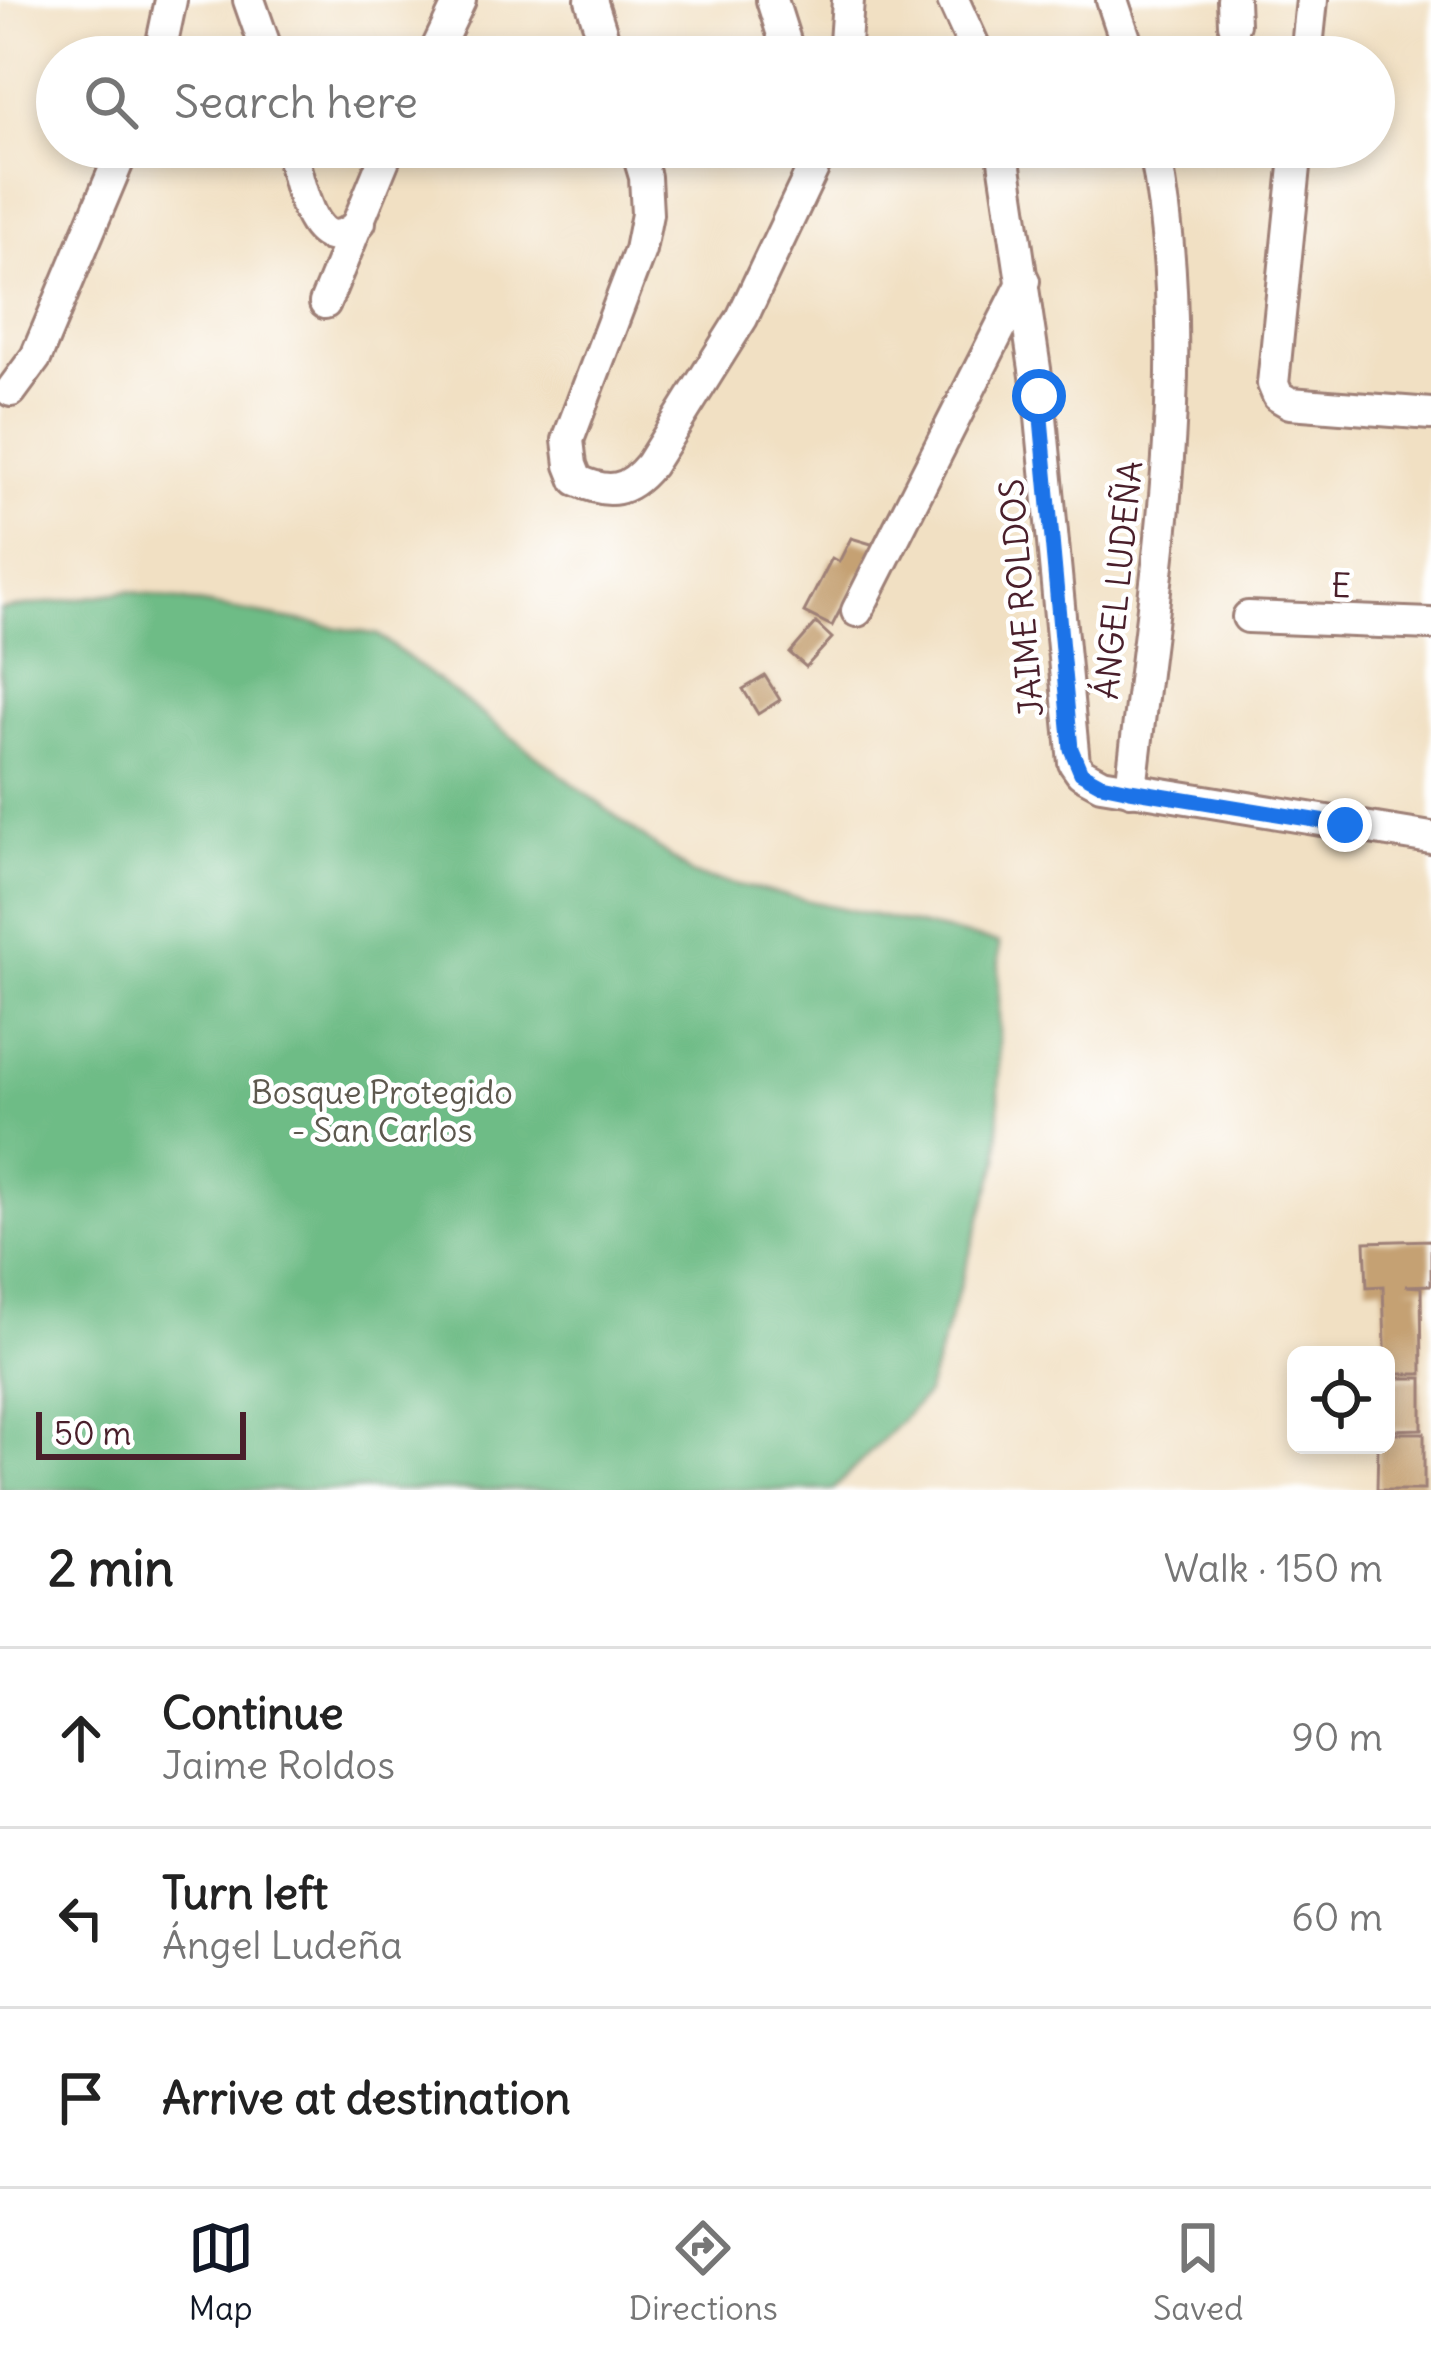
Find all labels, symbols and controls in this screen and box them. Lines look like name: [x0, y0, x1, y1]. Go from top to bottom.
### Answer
search box: [36, 36, 1395, 168]
icon: search: [78, 69, 144, 135]
text: Search here: [174, 74, 418, 130]
route start: [1012, 369, 1066, 423]
street label: ÁNGEL LUDEÑA: [1085, 459, 1151, 701]
street label: JAIME ROLDOS: [990, 477, 1052, 719]
street label: E: [1331, 564, 1351, 606]
route end: [1318, 798, 1372, 852]
park label: Bosque Protegido - San Carlos: [251, 1071, 513, 1151]
map controls: [1287, 1346, 1395, 1454]
button: locate: [1287, 1346, 1395, 1454]
scale bar: [36, 1406, 246, 1459]
text: 50 m: [54, 1412, 131, 1454]
text: 2 min: [48, 1536, 174, 1600]
text: Walk · 150 m: [1164, 1544, 1383, 1593]
text: Continue: [162, 1685, 344, 1741]
icon: ahead: [48, 1705, 114, 1771]
text: 90 m: [1291, 1713, 1383, 1762]
text: Jaime Roldos: [162, 1741, 395, 1790]
text: Turn left: [162, 1865, 328, 1921]
icon: left: [48, 1885, 114, 1951]
text: 60 m: [1291, 1893, 1383, 1942]
text: Ángel Ludeña: [162, 1921, 402, 1970]
icon: arrive: [48, 2065, 114, 2131]
text: Arrive at destination: [162, 2070, 571, 2126]
tab: Map: [188, 2215, 254, 2329]
tab: Directions: [629, 2215, 778, 2329]
tab: Saved: [1153, 2215, 1243, 2329]

